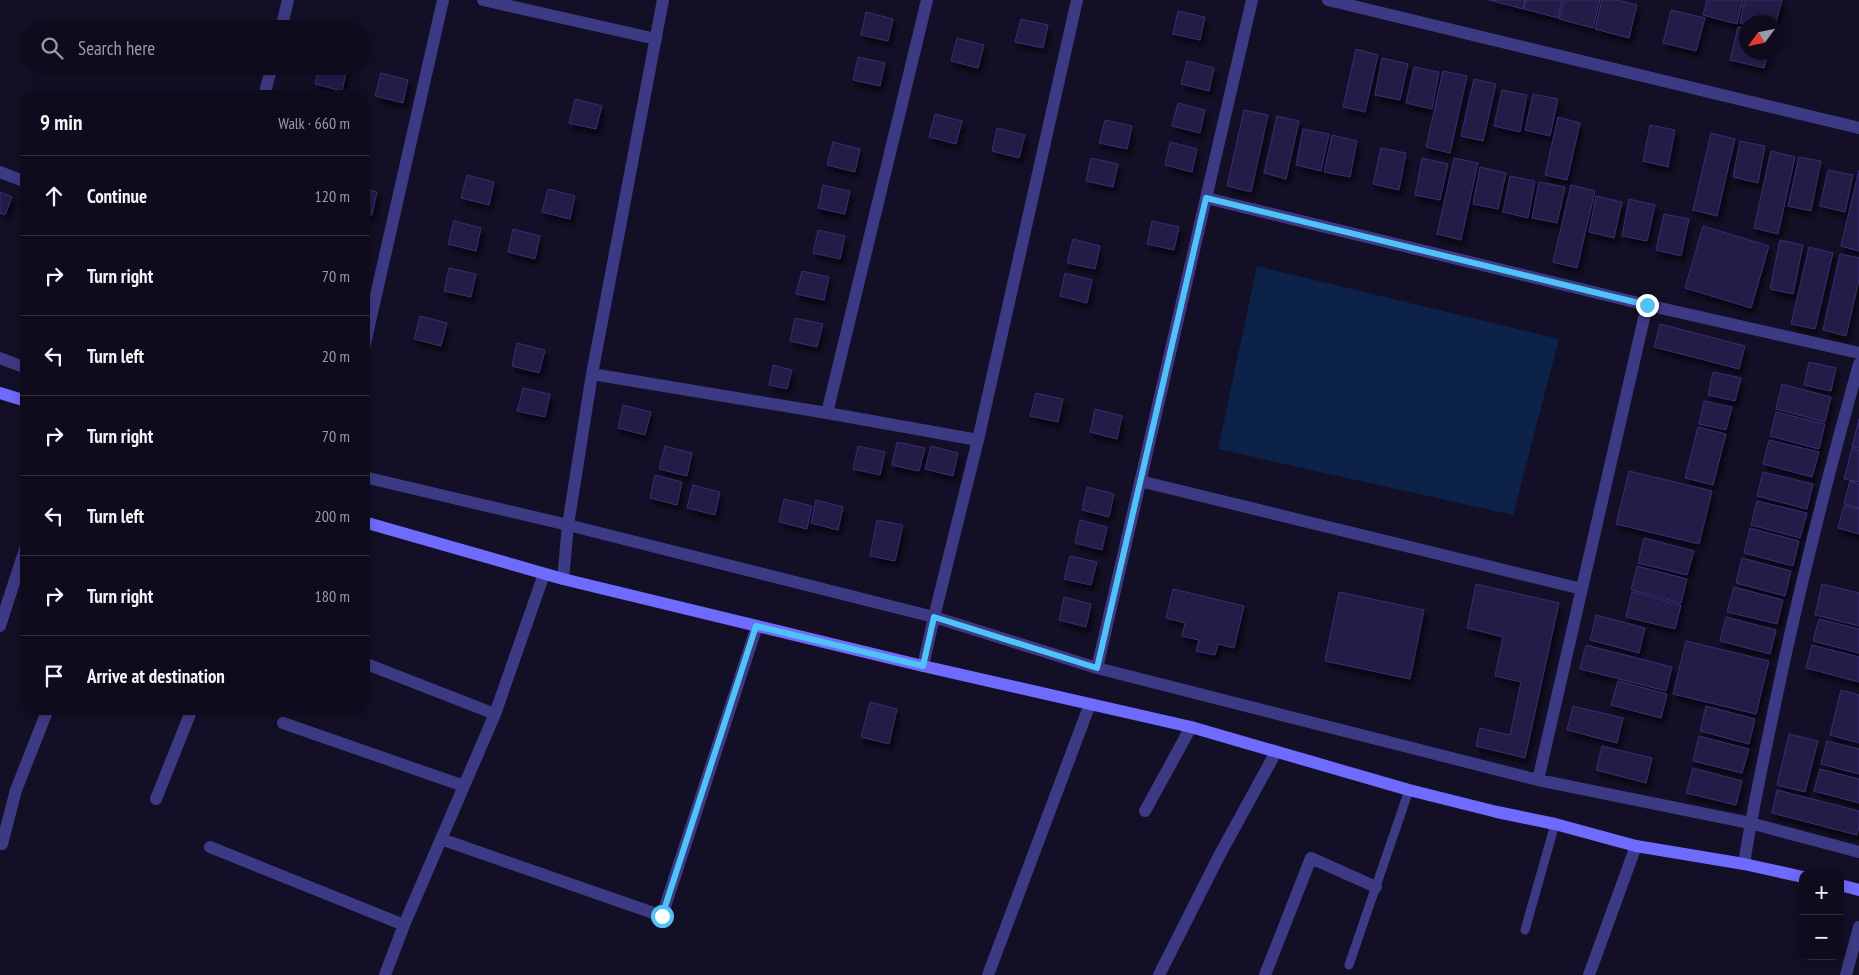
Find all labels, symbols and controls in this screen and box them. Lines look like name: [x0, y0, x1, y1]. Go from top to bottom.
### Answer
north arrow: [1739, 15, 1784, 60]
search box: [20, 20, 370, 75]
icon: search: [38, 34, 66, 62]
text: Search here: [78, 36, 155, 60]
text: 9 min: [40, 109, 82, 136]
text: Walk · 660 m: [278, 113, 350, 133]
icon: ahead: [40, 182, 68, 210]
text: Continue: [87, 184, 147, 208]
text: 120 m: [315, 186, 350, 206]
icon: right: [40, 262, 68, 290]
text: Turn right: [87, 264, 153, 288]
text: 70 m: [322, 266, 350, 286]
route end: [1636, 294, 1659, 317]
icon: left: [40, 342, 68, 370]
text: Turn left: [87, 344, 144, 368]
text: 20 m: [322, 346, 350, 366]
icon: right: [40, 422, 68, 450]
text: Turn right: [87, 424, 153, 448]
text: 70 m: [322, 426, 350, 446]
icon: left: [40, 502, 68, 530]
text: Turn left: [87, 504, 144, 528]
text: 200 m: [315, 506, 350, 526]
icon: right: [40, 582, 68, 610]
text: Turn right: [87, 584, 153, 608]
text: 180 m: [315, 586, 350, 606]
icon: arrive: [40, 662, 68, 690]
text: Arrive at destination: [87, 664, 225, 688]
map controls: [1799, 870, 1844, 960]
button: +: [1799, 870, 1844, 915]
route start: [651, 905, 674, 928]
button: −: [1799, 915, 1844, 960]

